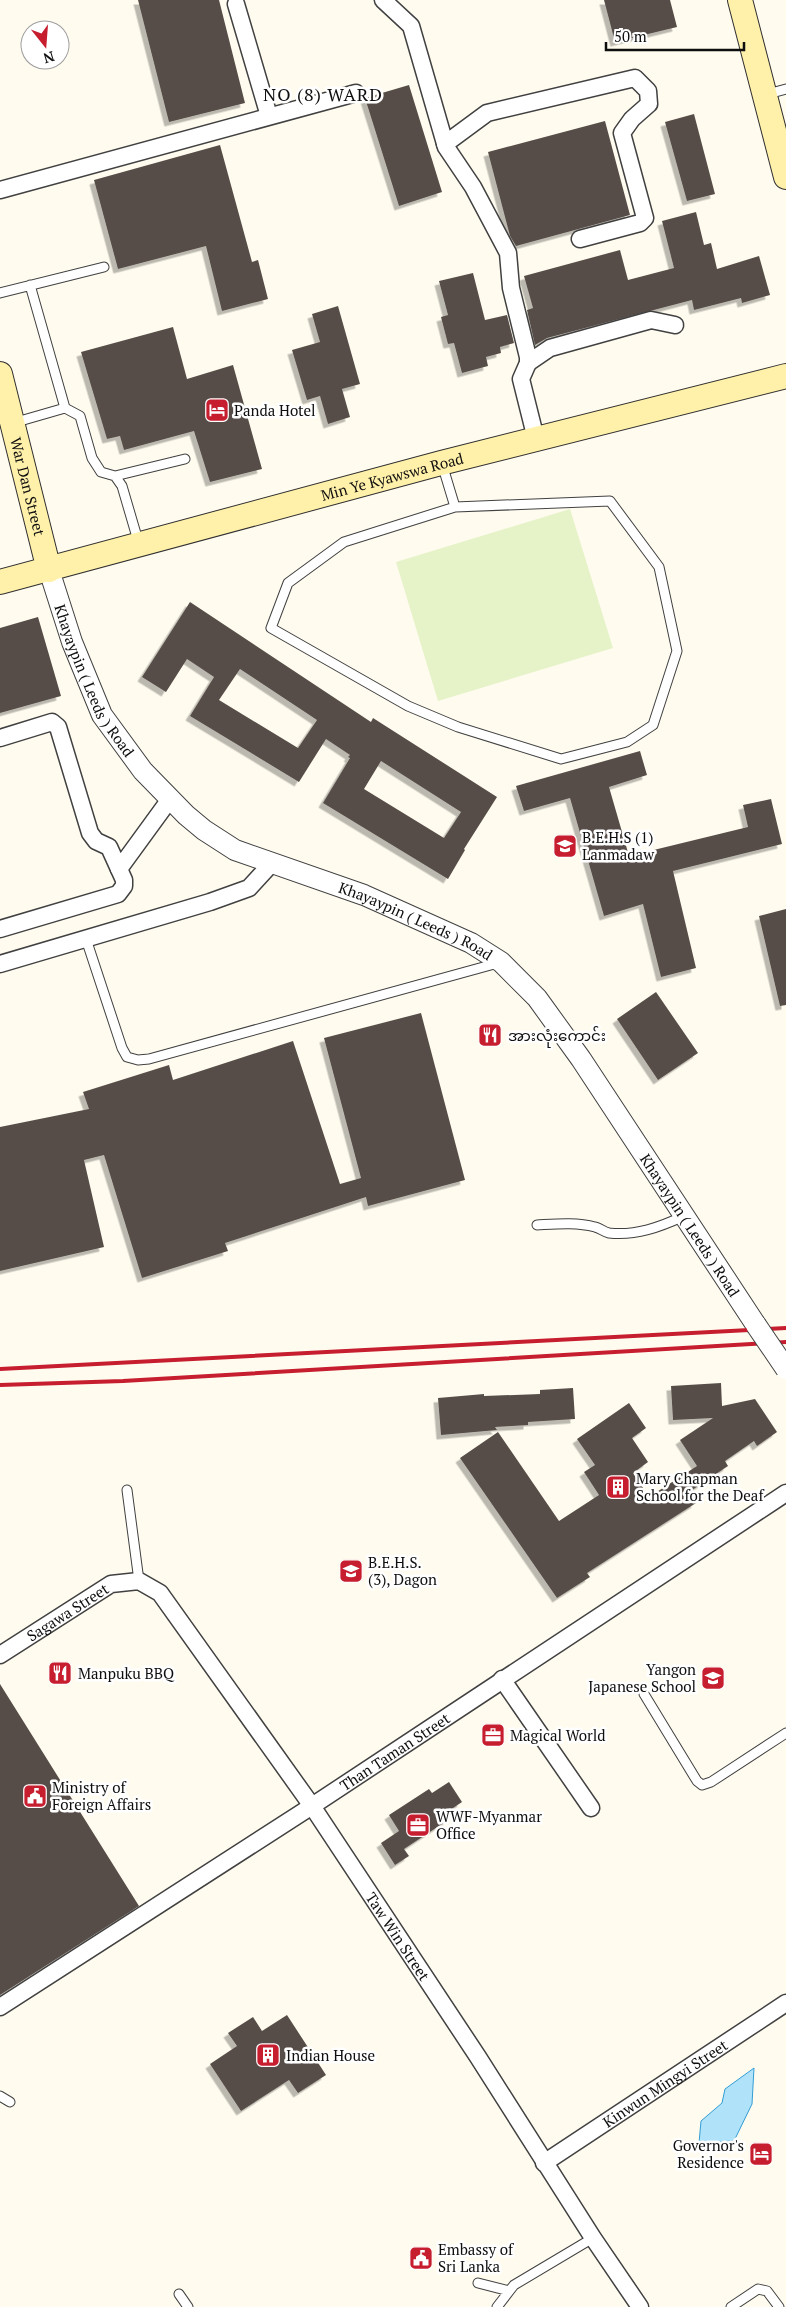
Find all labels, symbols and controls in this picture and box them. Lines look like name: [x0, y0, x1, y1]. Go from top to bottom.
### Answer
north arrow: [20, 20, 70, 70]
scale bar: [606, 20, 744, 52]
text: 50 m: [614, 26, 647, 46]
text: N: [41, 47, 57, 69]
district label: NO (8) WARD: [263, 82, 383, 106]
hotel icon: Panda Hotel: [204, 397, 230, 423]
place label: Panda Hotel: [234, 400, 316, 420]
street label: War Dan Street: [6, 435, 50, 538]
street label: Min Ye Kyawswa Road: [319, 448, 465, 505]
street label: Khayaypin ( Leeds ) Road: [51, 602, 139, 761]
place label: B.E.H.S (1) Lanmadaw: [582, 827, 655, 864]
school or university icon: B.E.H.S (1) Lanmadaw: [552, 833, 578, 859]
street label: Khayaypin ( Leeds ) Road: [336, 877, 497, 964]
restaurant icon: အားလုံးကောင်း: [477, 1022, 503, 1048]
place label: အားလုံးကောင်း: [508, 1025, 606, 1048]
street label: Khayaypin ( Leeds ) Road: [636, 1150, 745, 1300]
place label: Mary Chapman School for the Deaf: [636, 1468, 764, 1505]
building icon: Mary Chapman School for the Deaf: [605, 1474, 631, 1500]
place label: B.E.H.S. (3), Dagon: [368, 1552, 437, 1589]
school or university icon: B.E.H.S. (3), Dagon: [338, 1558, 364, 1584]
street label: Sagawa Street: [23, 1578, 112, 1645]
place label: Yangon Japanese School: [588, 1659, 696, 1696]
restaurant icon: Manpuku BBQ: [47, 1660, 73, 1686]
place label: Manpuku BBQ: [78, 1663, 175, 1683]
school or university icon: Yangon Japanese School: [700, 1665, 726, 1691]
street label: Than Taman Street: [336, 1708, 454, 1795]
office icon: Magical World: [480, 1722, 506, 1748]
place label: Magical World: [510, 1725, 606, 1745]
place label: Ministry of Foreign Affairs: [52, 1777, 151, 1814]
public building icon: Ministry of Foreign Affairs: [22, 1783, 48, 1809]
place label: WWF-Myanmar Office: [436, 1806, 542, 1843]
office icon: WWF-Myanmar Office: [405, 1812, 431, 1838]
street label: Taw Win Street: [362, 1888, 435, 1985]
street label: Kinwun Mingyi Street: [599, 2034, 731, 2131]
building icon: Indian House: [255, 2042, 281, 2068]
place label: Indian House: [286, 2045, 375, 2065]
place label: Governor's Residence: [673, 2135, 744, 2172]
hotel icon: Governor's Residence: [748, 2141, 774, 2167]
place label: Embassy of Sri Lanka: [438, 2239, 514, 2276]
public building icon: Embassy of Sri Lanka: [408, 2245, 434, 2271]

